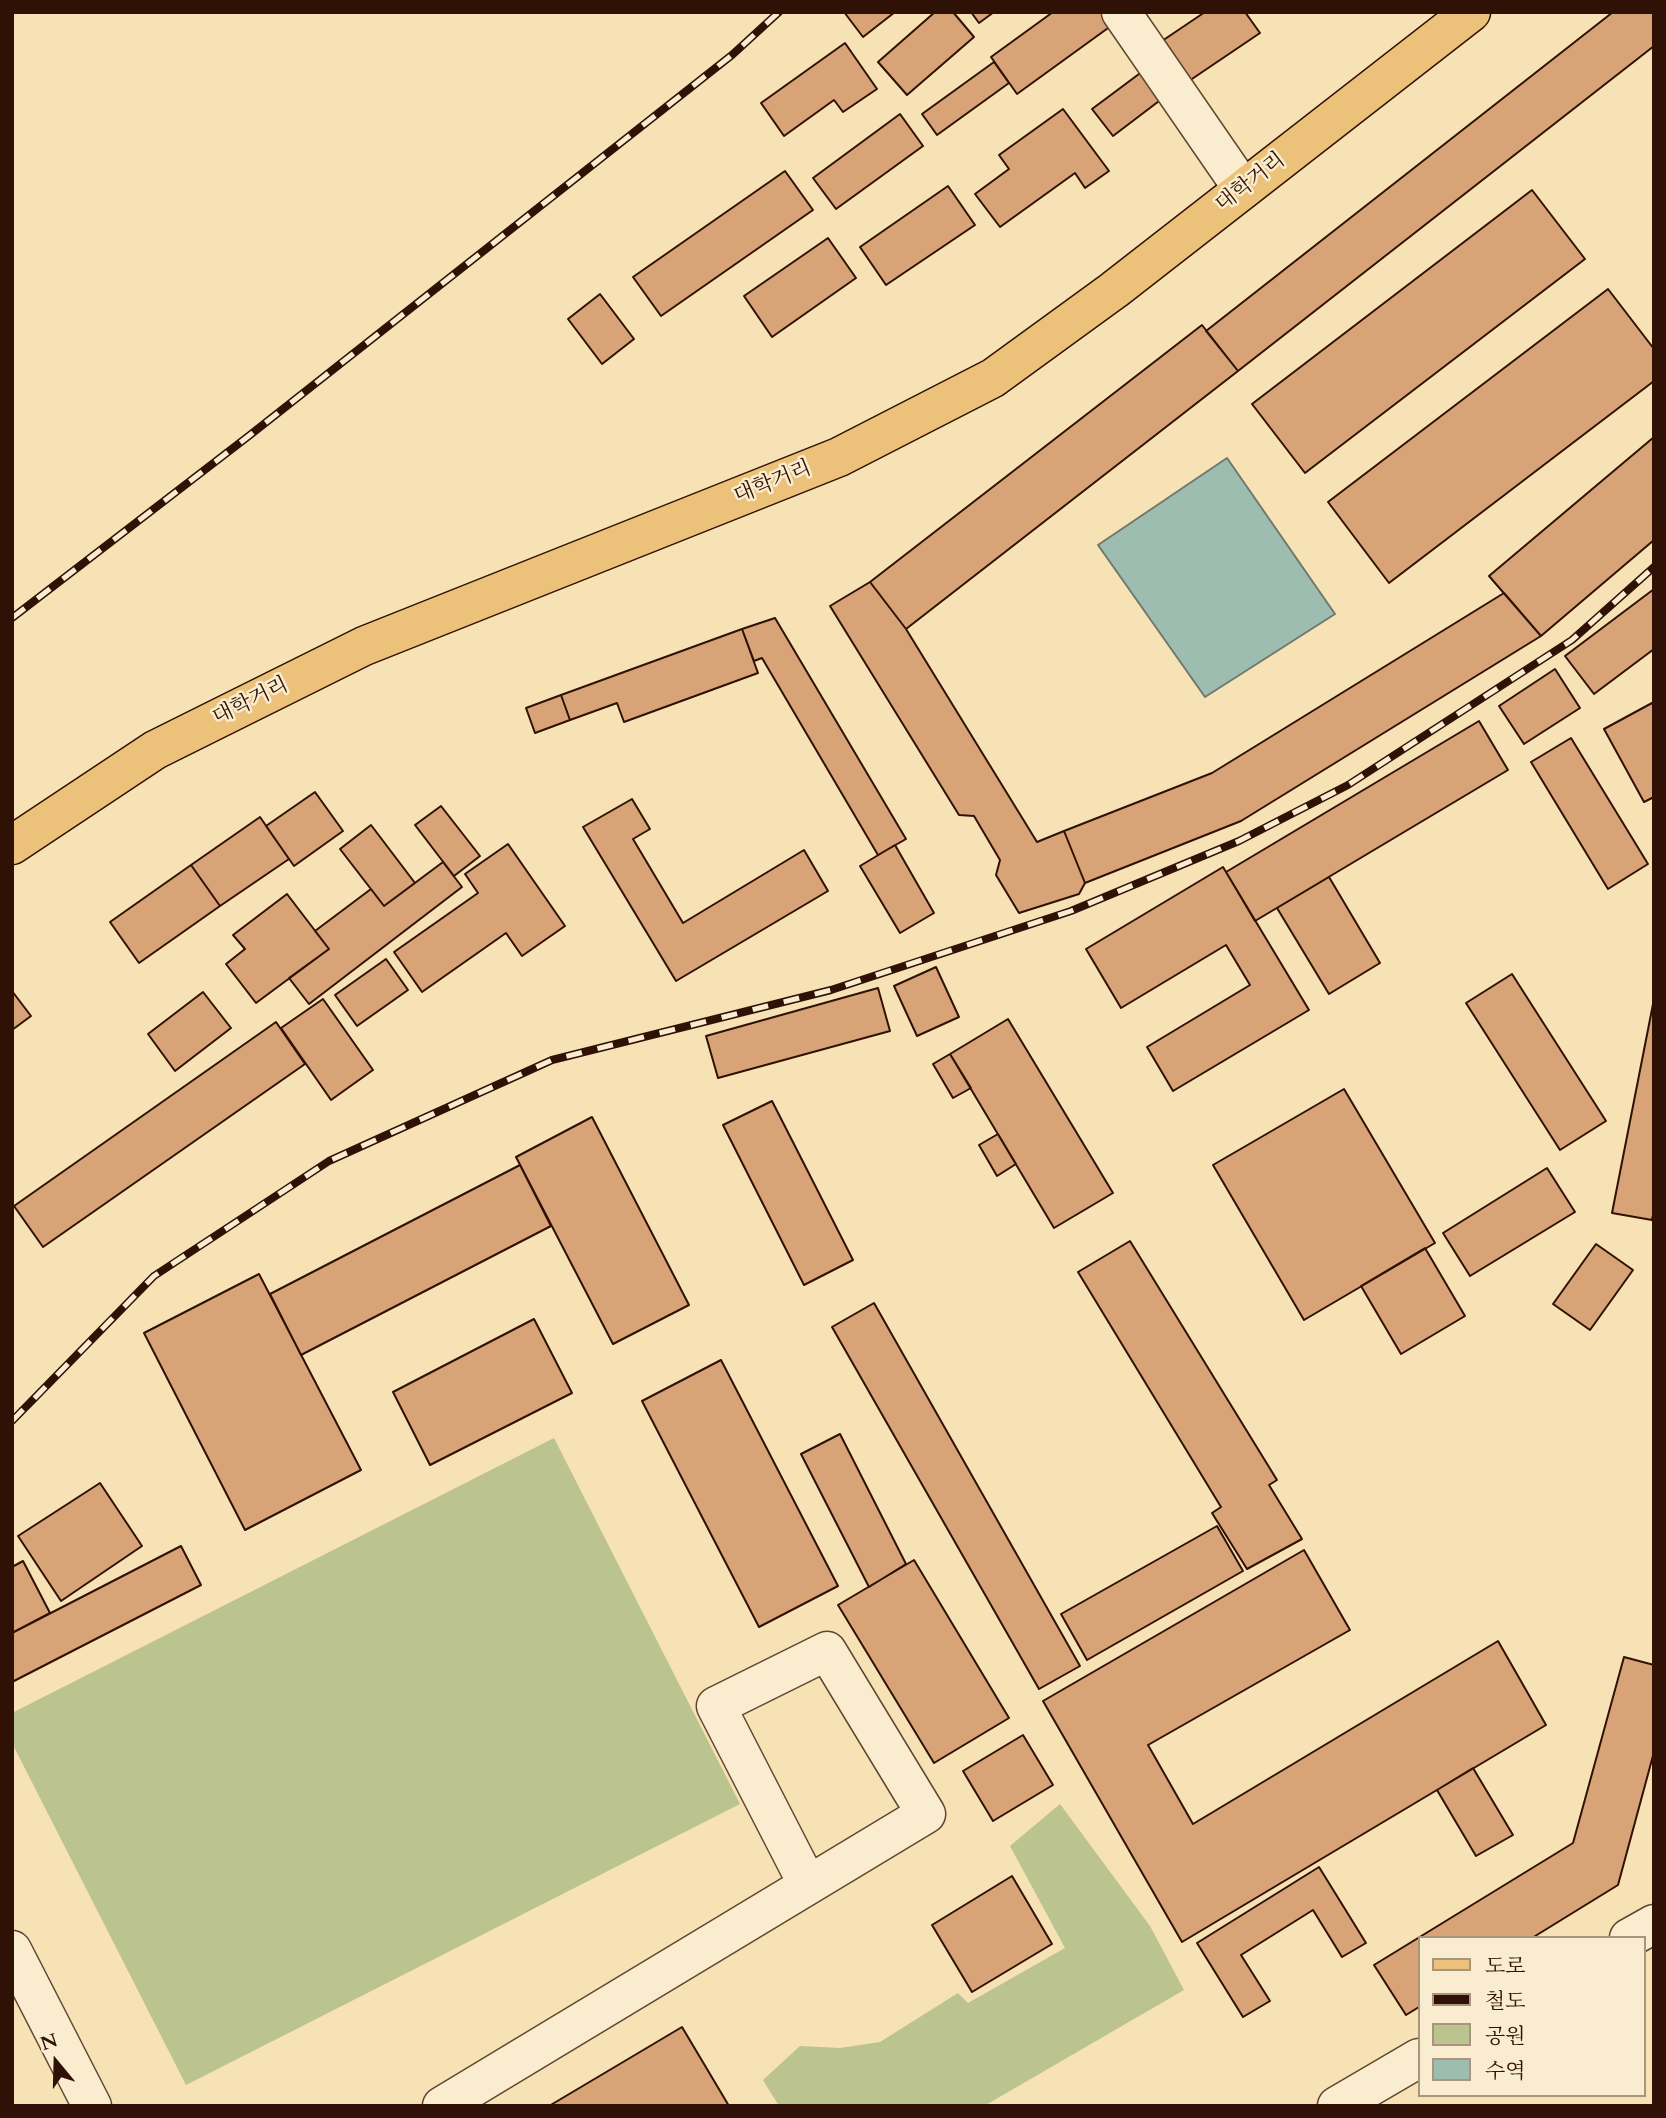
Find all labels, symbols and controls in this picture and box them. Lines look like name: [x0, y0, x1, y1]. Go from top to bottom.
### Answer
street label: 대학거리: [1211, 148, 1291, 218]
street label: 대학거리: [731, 456, 815, 510]
street label: 대학거리: [209, 673, 293, 731]
legend: [1418, 1936, 1645, 2097]
text: 도로: [1485, 1952, 1526, 1981]
text: 철도: [1485, 1987, 1526, 2016]
text: 공원: [1485, 2022, 1526, 2051]
north arrow: [21, 2027, 91, 2097]
text: N: [37, 2027, 61, 2057]
text: 수역: [1485, 2057, 1526, 2086]

